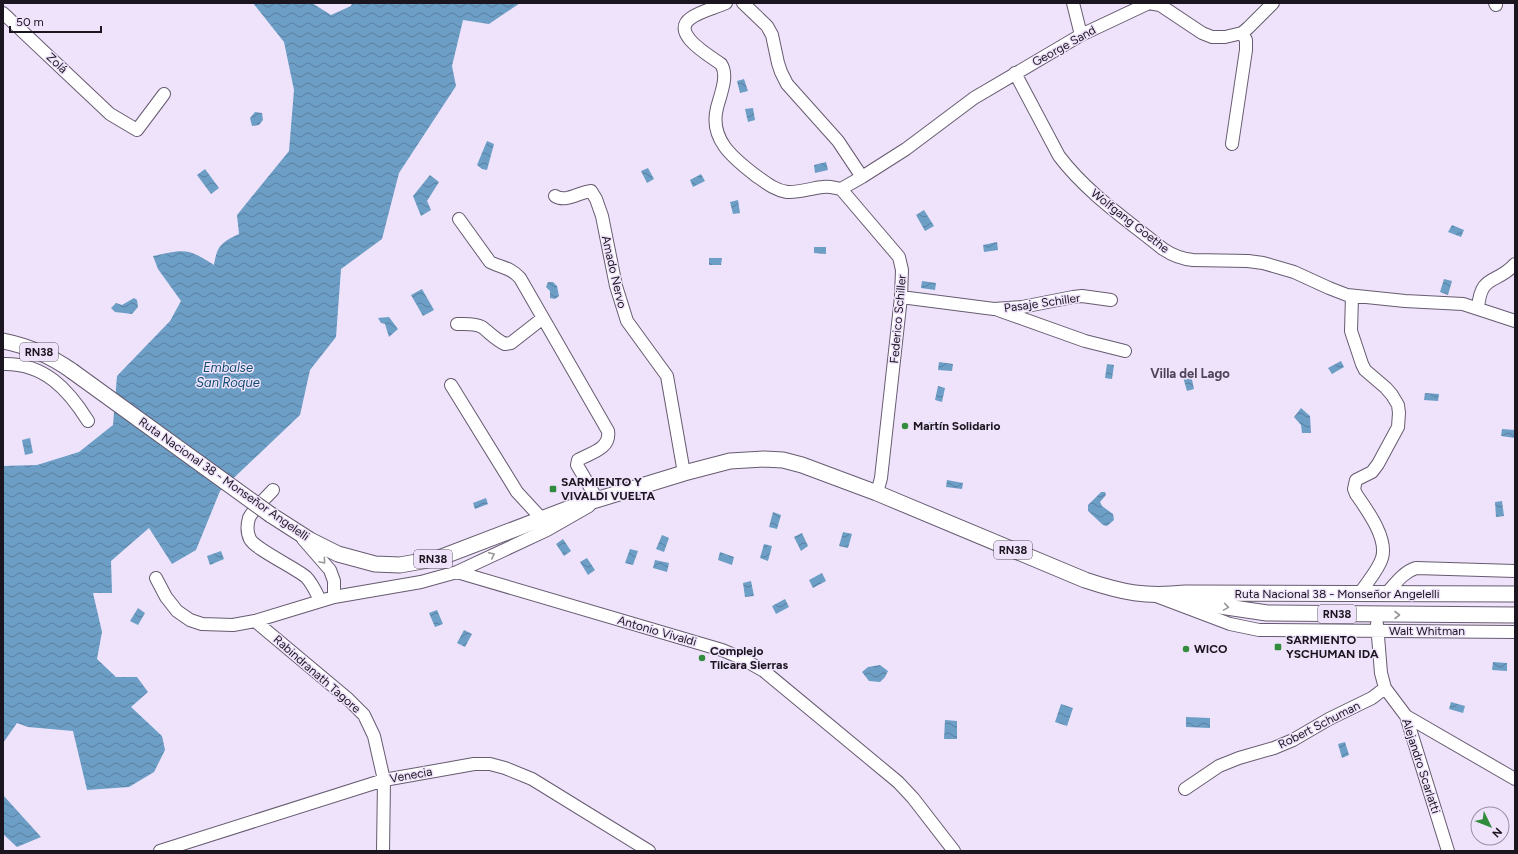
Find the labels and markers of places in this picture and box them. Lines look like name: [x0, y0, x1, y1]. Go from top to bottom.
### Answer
place label: Martín Solidario: [913, 419, 1000, 433]
marker: Martín Solidario: [900, 421, 910, 431]
place label: SARMIENTO Y VIVALDI VUELTA: [561, 475, 655, 503]
marker: SARMIENTO Y VIVALDI VUELTA: [548, 484, 558, 494]
place label: SARMIENTO YSCHUMAN IDA: [1286, 633, 1379, 661]
place label: WICO: [1194, 642, 1228, 656]
marker: SARMIENTO YSCHUMAN IDA: [1273, 642, 1283, 652]
place label: Complejo Tilcara Sierras: [710, 644, 788, 672]
marker: WICO: [1181, 644, 1191, 654]
marker: Complejo Tilcara Sierras: [697, 653, 707, 663]

